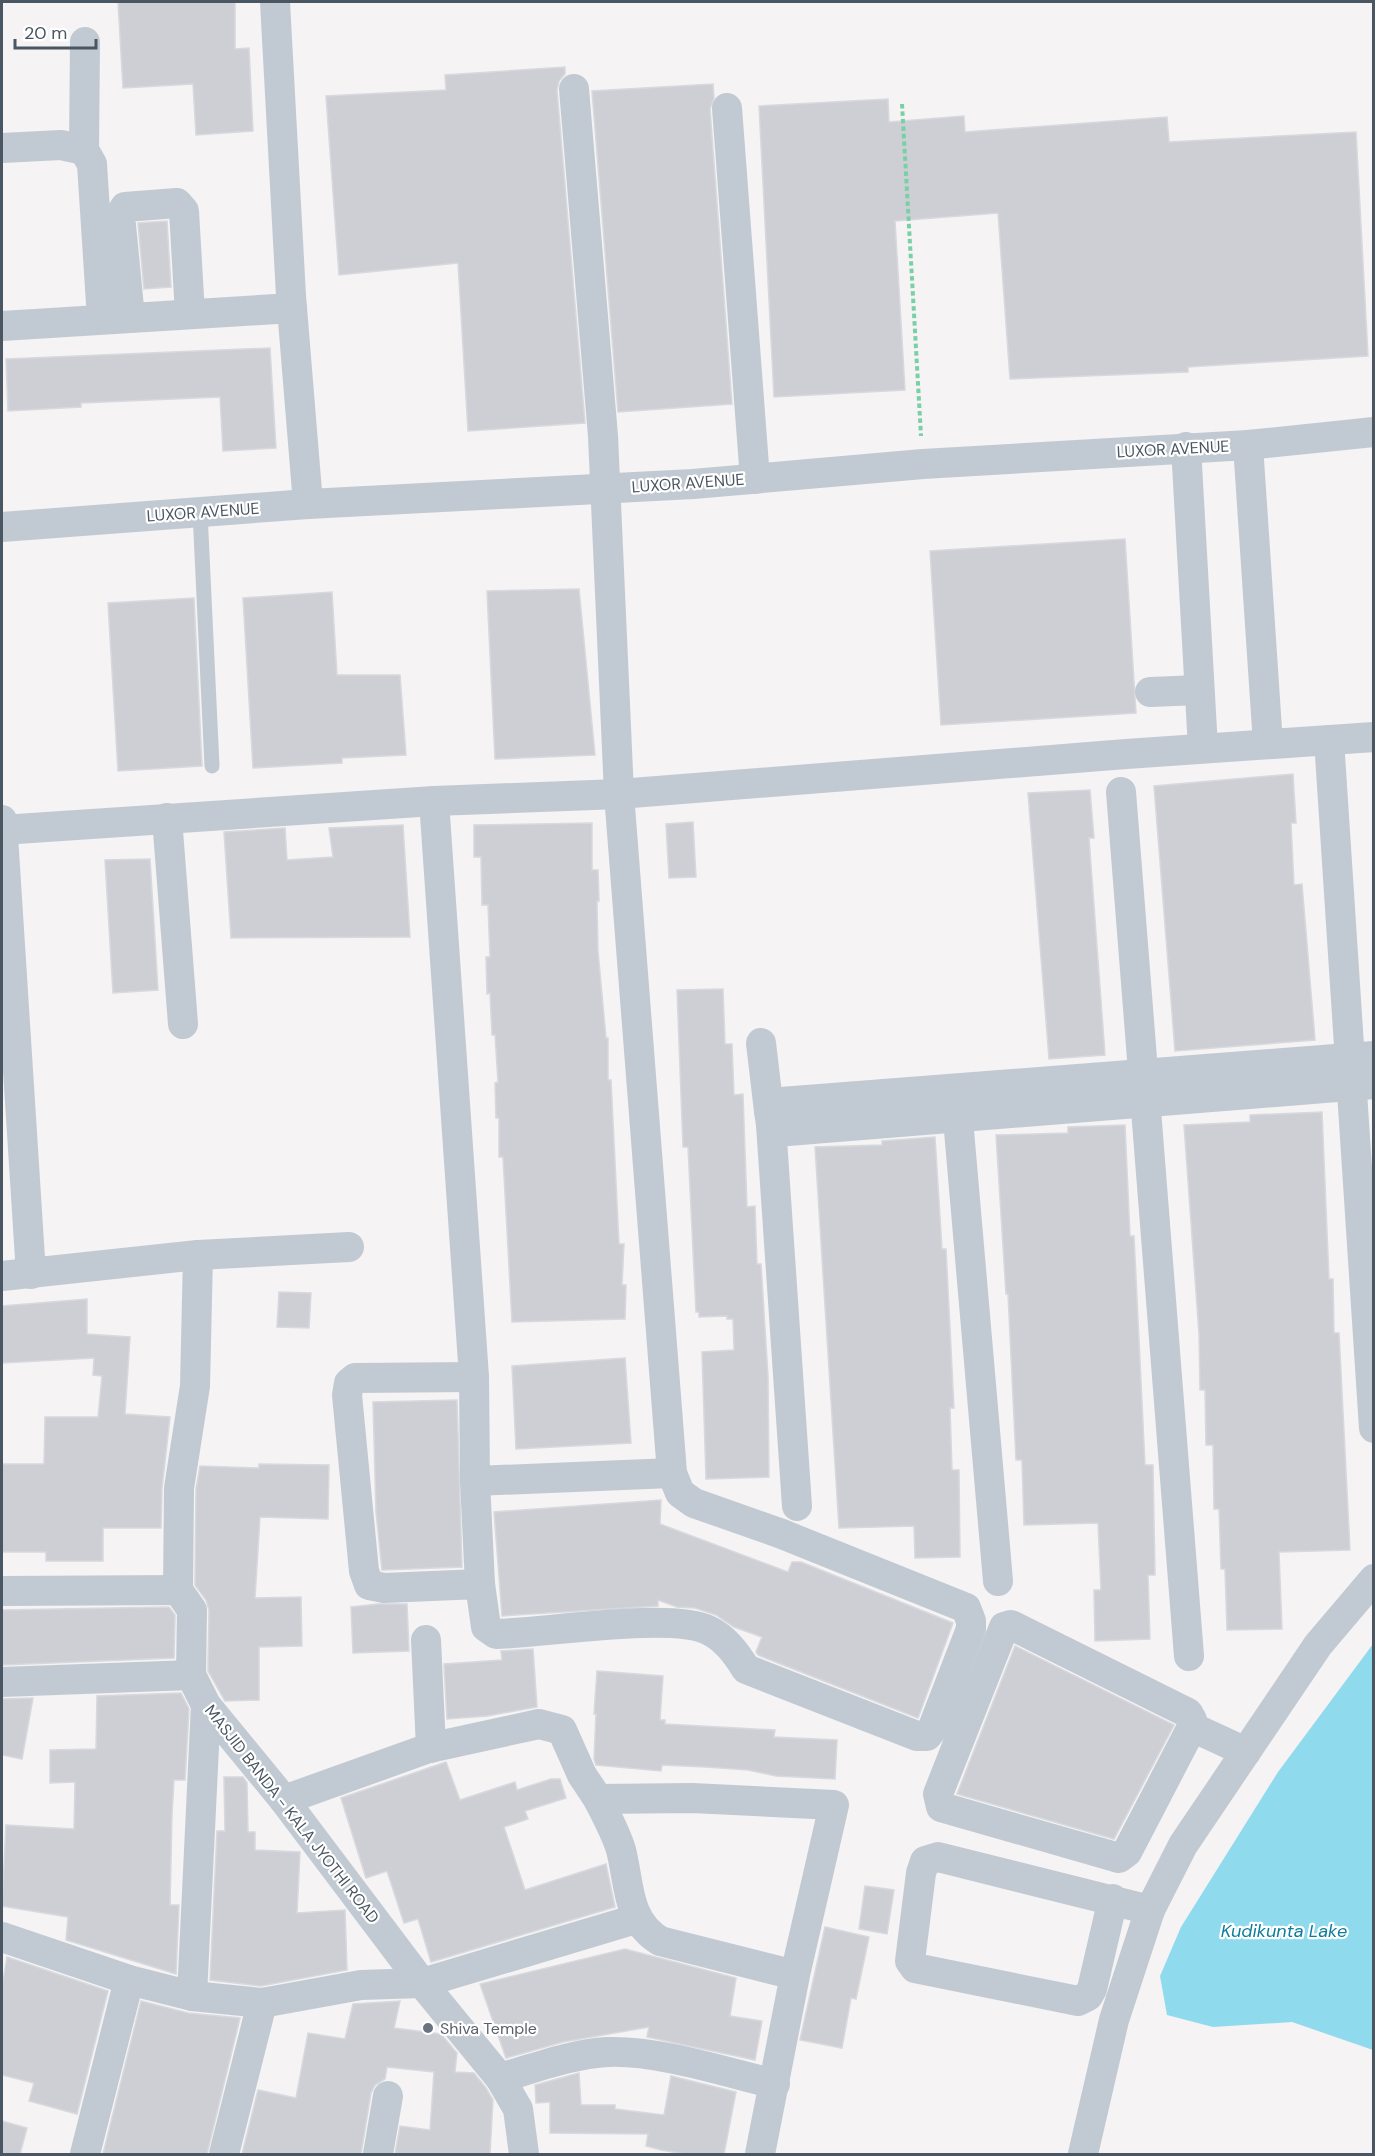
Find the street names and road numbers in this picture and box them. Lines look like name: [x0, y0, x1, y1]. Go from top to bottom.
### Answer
street label: LUXOR AVENUE: [1116, 436, 1230, 462]
street label: LUXOR AVENUE: [631, 469, 745, 497]
street label: LUXOR AVENUE: [146, 498, 260, 526]
street label: MASJID BANDA - KALA JYOTHI ROAD: [200, 1700, 384, 1928]

